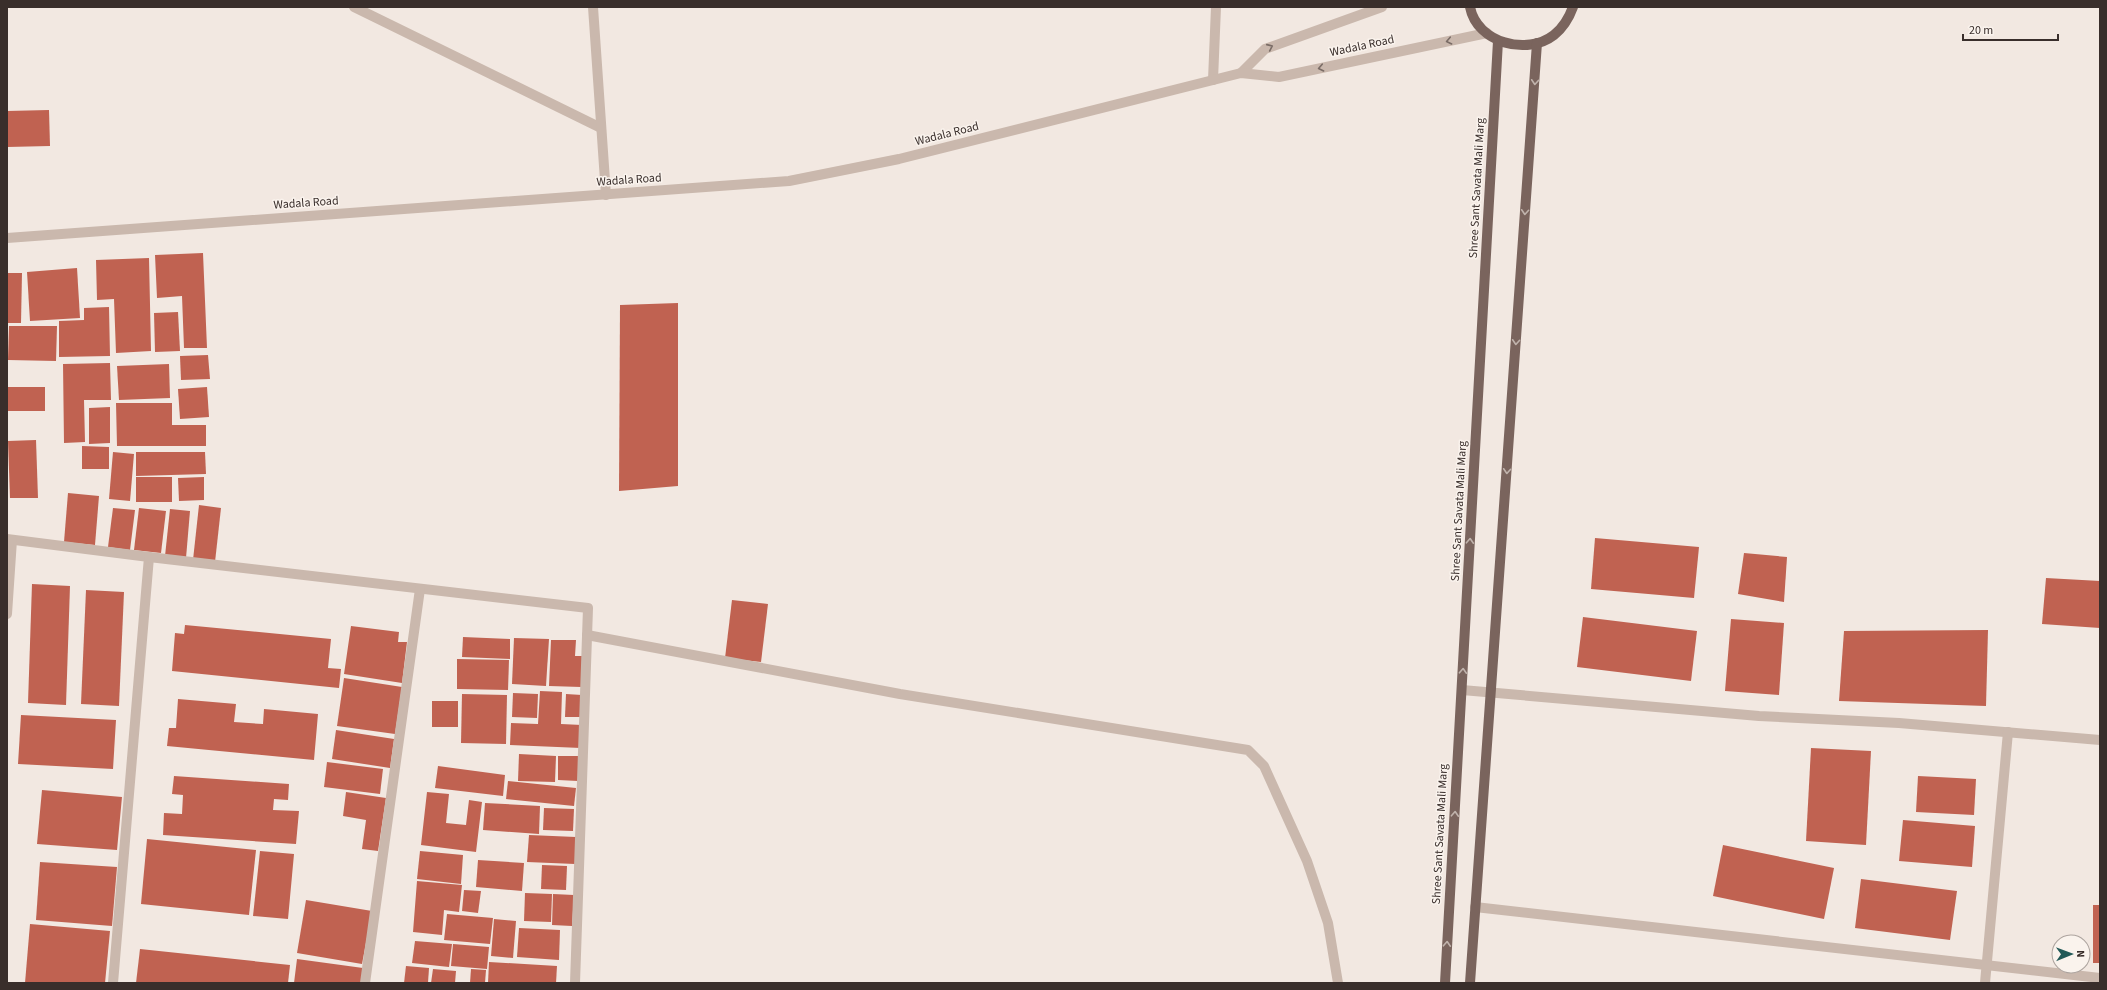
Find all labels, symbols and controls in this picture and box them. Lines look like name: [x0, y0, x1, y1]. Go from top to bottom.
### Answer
scale bar: [1963, 16, 2058, 42]
text: 20 m: [1969, 22, 1993, 39]
street label: Wadala Road: [1328, 31, 1396, 61]
one-way arrow: [1445, 37, 1452, 45]
one-way arrow: [1266, 44, 1273, 52]
one-way arrow: [1318, 64, 1324, 72]
one-way arrow: [1530, 79, 1539, 85]
street label: Shree Sant Savata Mali Marg: [1465, 117, 1489, 259]
street label: Wadala Road: [913, 118, 981, 150]
street label: Wadala Road: [596, 169, 662, 191]
street label: Wadala Road: [273, 192, 339, 214]
one-way arrow: [1521, 209, 1530, 215]
one-way arrow: [1511, 339, 1520, 345]
street label: Shree Sant Savata Mali Marg: [1447, 440, 1471, 582]
one-way arrow: [1502, 468, 1511, 474]
one-way arrow: [1466, 538, 1475, 544]
one-way arrow: [1459, 668, 1467, 674]
street label: Shree Sant Savata Mali Marg: [1428, 763, 1452, 905]
one-way arrow: [1450, 811, 1459, 817]
north arrow: [2051, 934, 2091, 974]
one-way arrow: [1443, 941, 1451, 947]
text: N: [2073, 950, 2088, 958]

